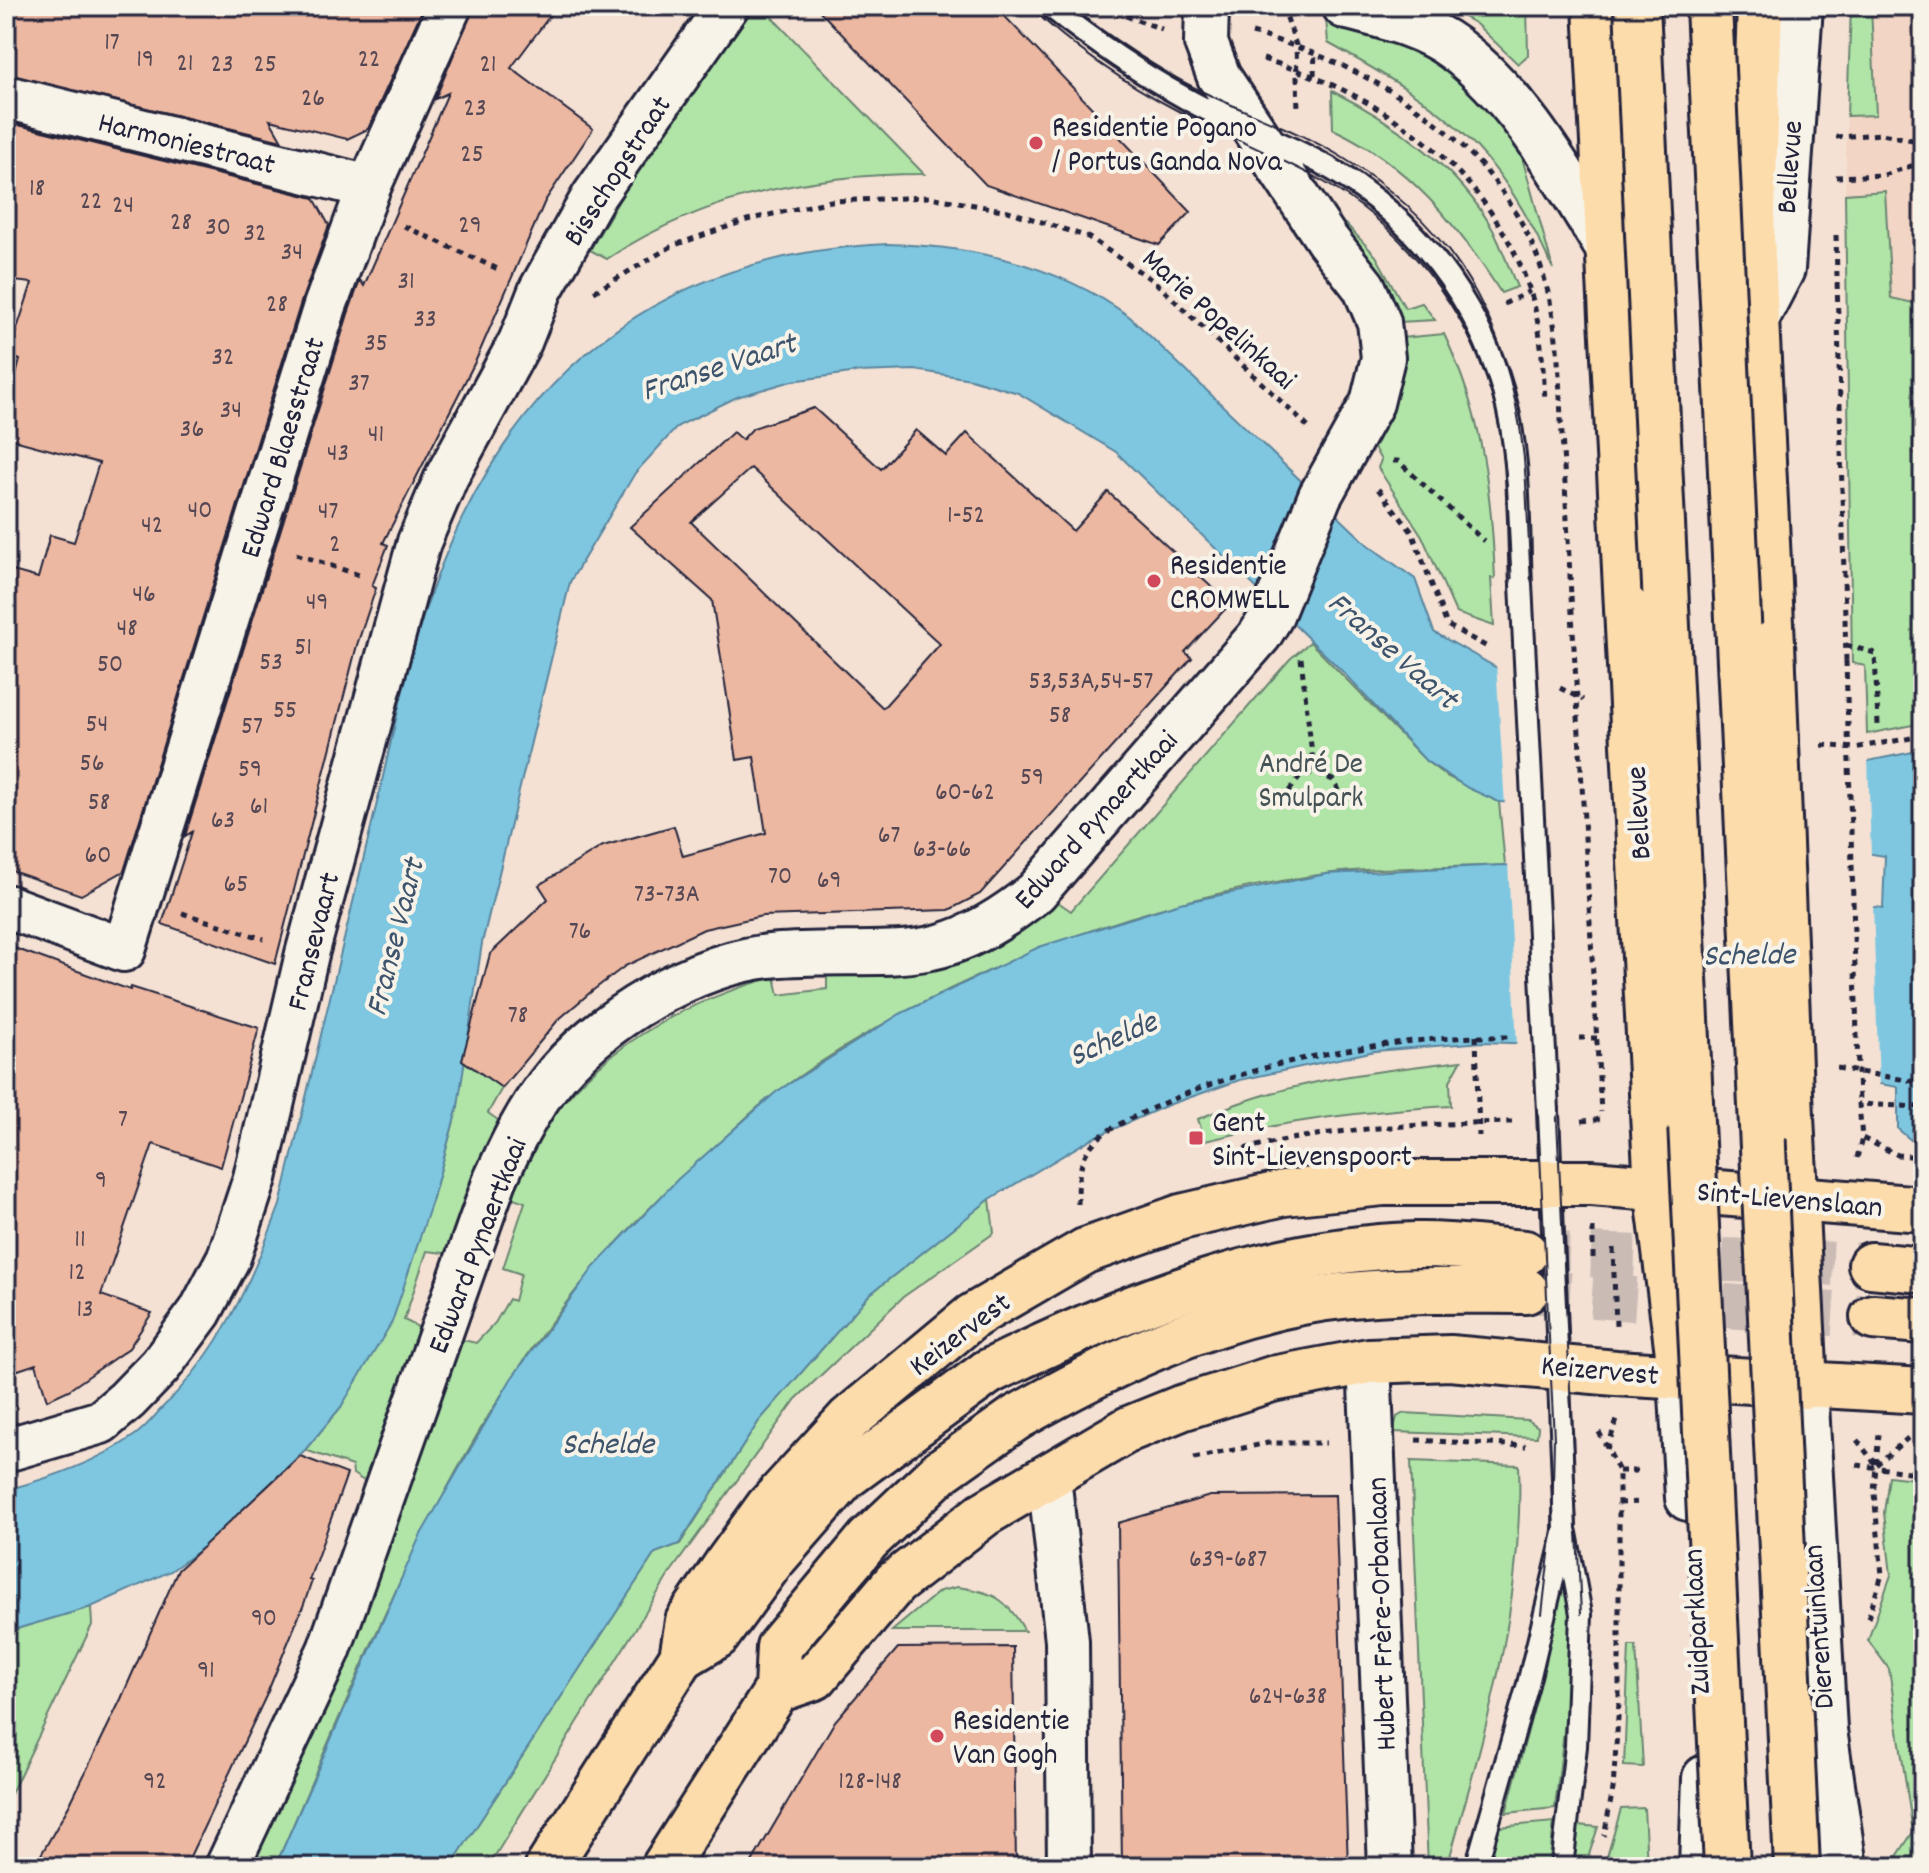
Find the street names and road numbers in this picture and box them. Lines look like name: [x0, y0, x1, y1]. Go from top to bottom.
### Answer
street label: Bisschopstraat: [555, 89, 685, 256]
street label: Harmoniestraat: [93, 104, 279, 189]
street label: Bellevue: [1768, 119, 1817, 215]
street label: Marie Popelinkaai: [1130, 240, 1304, 402]
street label: Edward Blaesstraat: [231, 333, 339, 564]
street label: Edward Pynaertkaai: [1006, 723, 1191, 921]
street label: Bellevue: [1618, 765, 1665, 861]
street label: Fransevaart: [278, 868, 354, 1016]
street label: Edward Pynaertkaai: [419, 1132, 541, 1361]
street label: Sint-Lievenslaan: [1695, 1173, 1884, 1232]
street label: Keizervest: [902, 1284, 1022, 1389]
street label: Keizervest: [1539, 1347, 1660, 1400]
street label: Hubert Frère-Orbanlaan: [1358, 1476, 1411, 1752]
street label: Dierentuinlaan: [1794, 1543, 1849, 1710]
street label: Zuidparklaan: [1674, 1548, 1725, 1696]

